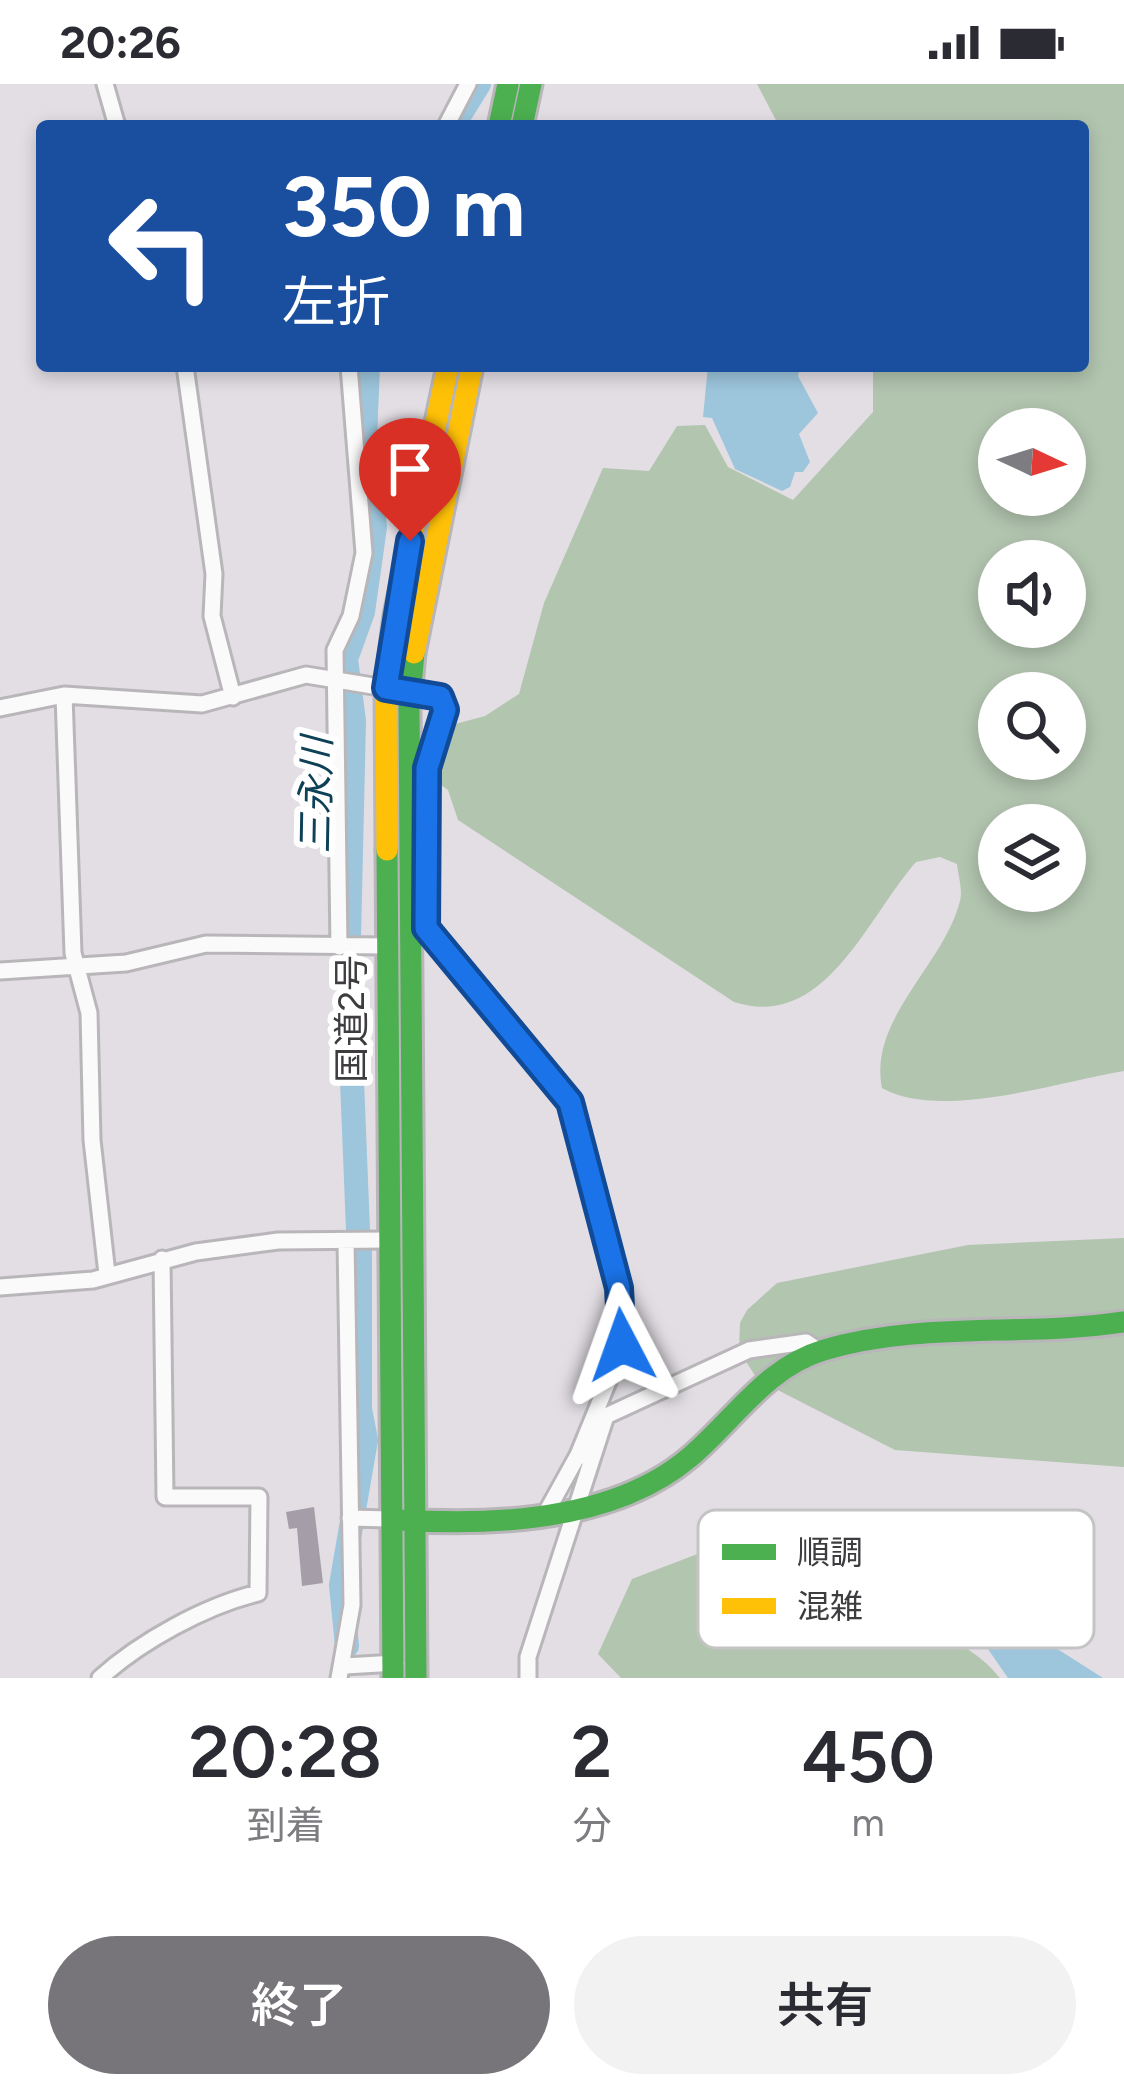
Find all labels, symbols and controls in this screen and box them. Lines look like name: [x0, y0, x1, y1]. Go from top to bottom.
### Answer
text: 20:26: [60, 15, 181, 69]
text: 350 m: [282, 156, 525, 257]
icon: left: [84, 168, 240, 324]
text: 左折: [282, 270, 390, 335]
north arrow: [978, 408, 1086, 516]
map controls: [978, 408, 1086, 912]
pin: [359, 418, 461, 541]
icon: arrive: [377, 436, 443, 502]
button: sound: [978, 540, 1086, 648]
button: search: [978, 672, 1086, 780]
water label: 三永川: [291, 732, 341, 854]
button: layers: [978, 804, 1086, 912]
street label: 国道2号: [330, 955, 373, 1083]
position arrow: [559, 1282, 685, 1408]
legend: [698, 1510, 1094, 1648]
text: 順調: [797, 1533, 863, 1572]
text: 混雑: [797, 1587, 863, 1626]
text: 20:28: [189, 1709, 382, 1795]
text: 2: [571, 1709, 612, 1795]
text: 450: [802, 1714, 935, 1800]
text: m: [852, 1799, 885, 1846]
text: 到着: [247, 1802, 325, 1849]
text: 分: [572, 1802, 611, 1849]
button: 終了: [48, 1936, 550, 2074]
button: 共有: [574, 1936, 1076, 2074]

